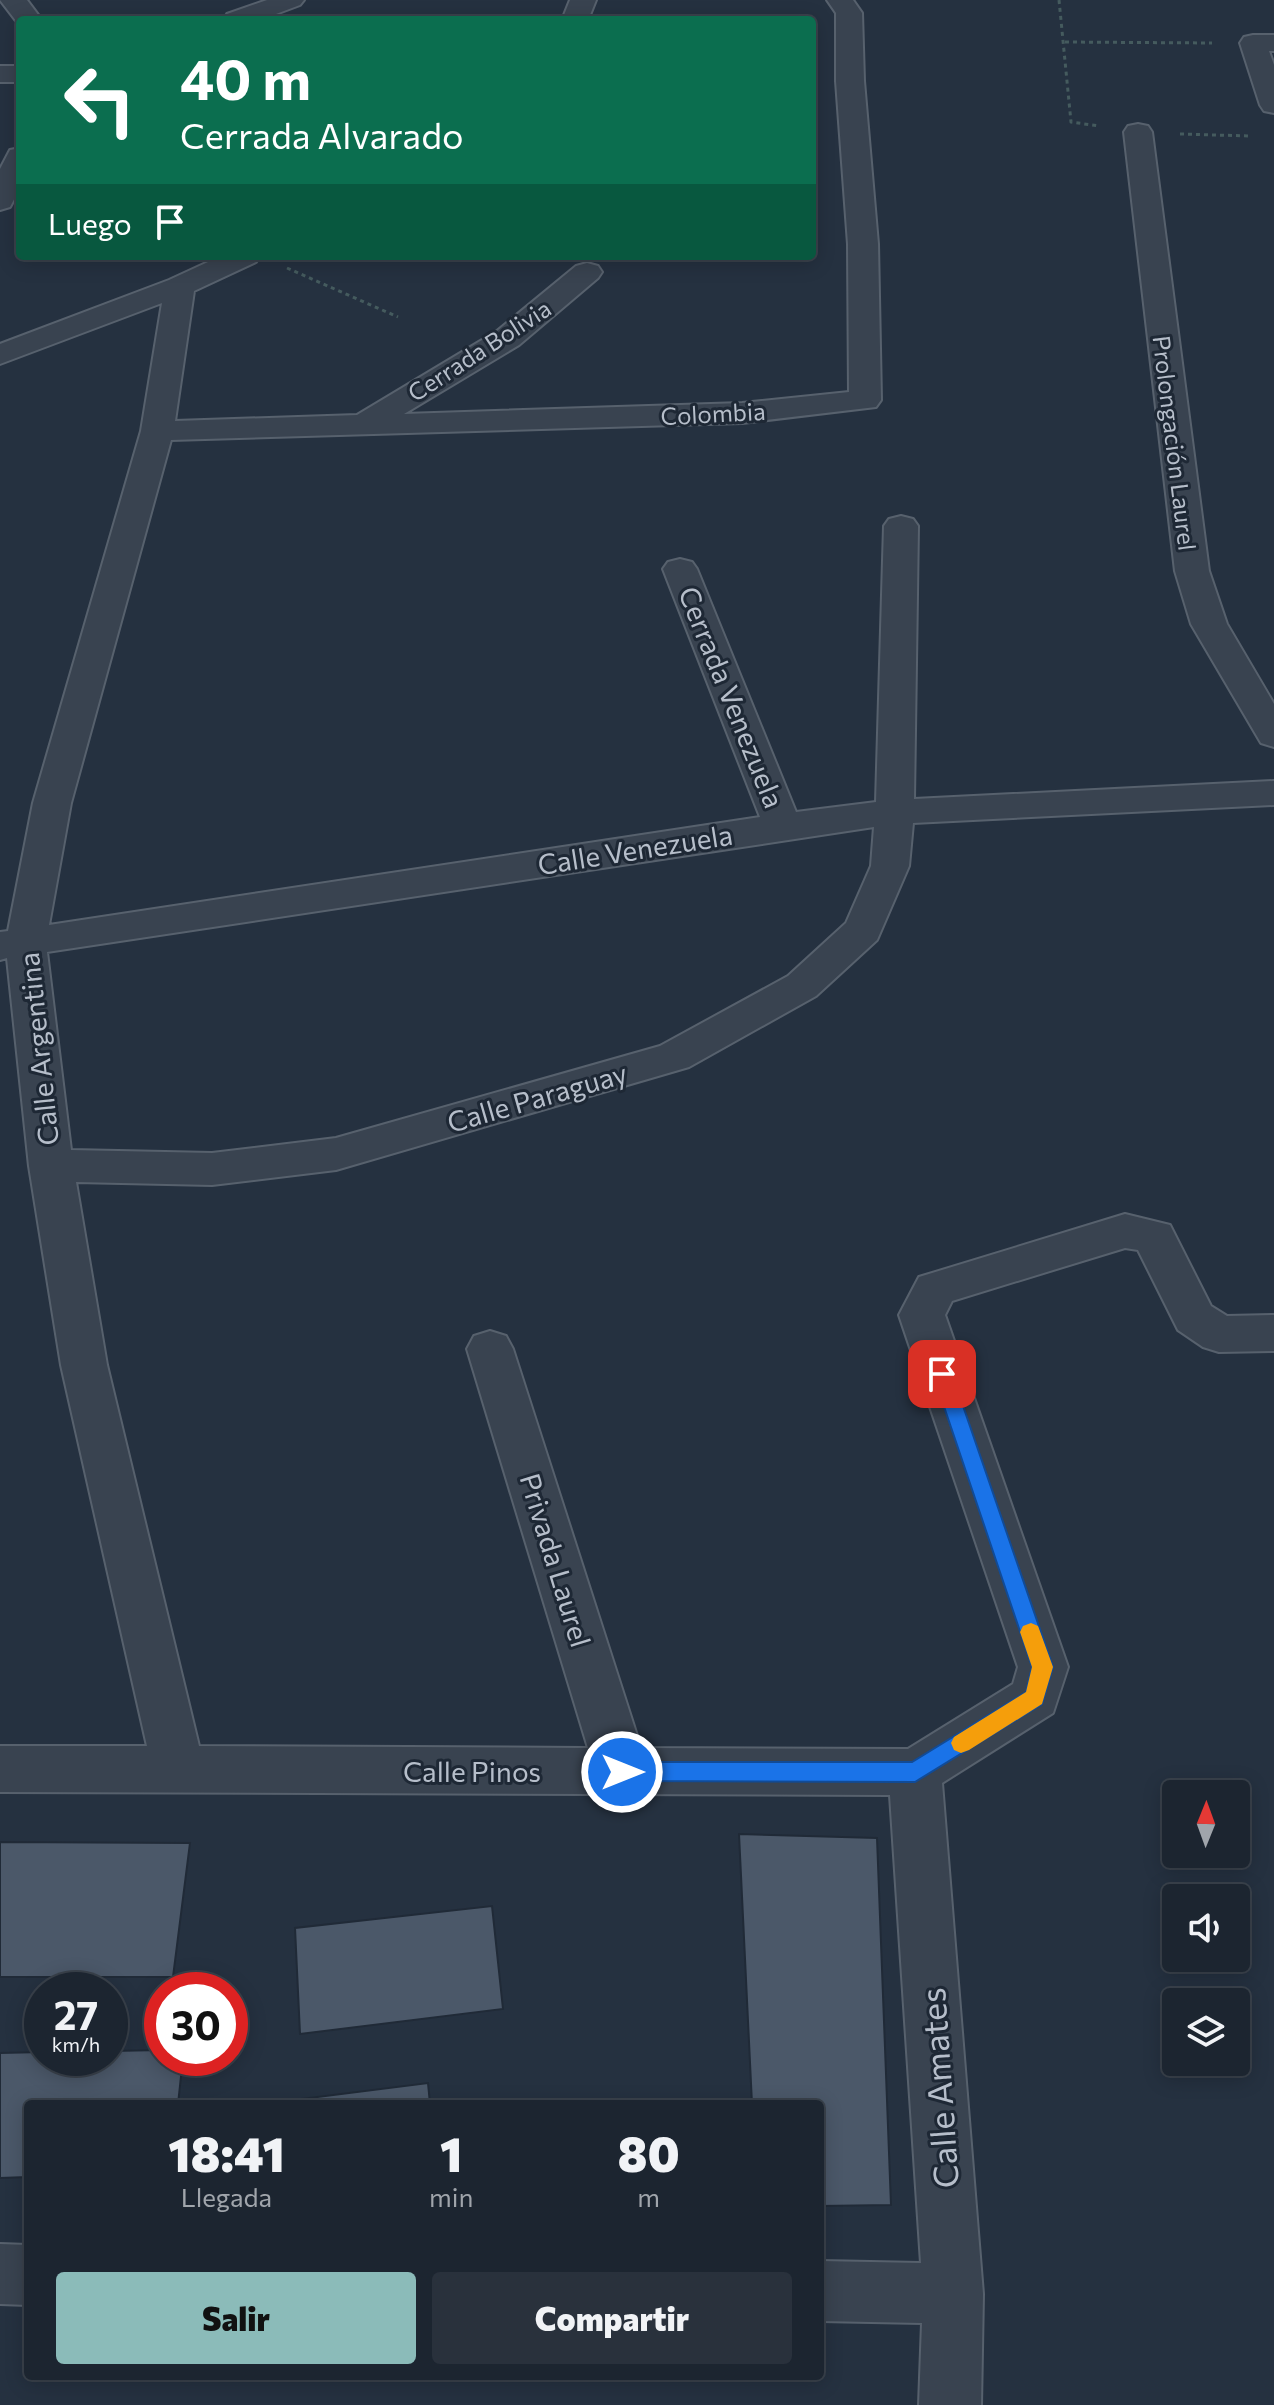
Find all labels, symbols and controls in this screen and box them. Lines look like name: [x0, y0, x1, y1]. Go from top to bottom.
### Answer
text: 40 m: [180, 43, 311, 112]
icon: left: [48, 48, 152, 152]
text: Cerrada Alvarado: [180, 112, 463, 156]
icon: arrive: [148, 200, 192, 244]
text: Luego: [48, 204, 132, 241]
street label: Cerrada Bolivia: [402, 293, 556, 407]
street label: Prolongación Laurel: [1147, 334, 1203, 552]
street label: Colombia: [660, 396, 766, 430]
street label: Cerrada Venezuela: [672, 581, 792, 813]
street label: Calle Venezuela: [535, 817, 735, 881]
street label: Calle Argentina: [11, 951, 65, 1147]
street label: Calle Paraguay: [443, 1055, 631, 1139]
pin: [908, 1340, 976, 1408]
icon: arrive: [920, 1352, 964, 1396]
street label: Privada Laurel: [513, 1469, 599, 1651]
position arrow: [580, 1730, 664, 1814]
street label: Calle Pinos: [403, 1754, 541, 1788]
north arrow: [1162, 1780, 1250, 1868]
map controls: [1162, 1780, 1250, 2076]
button: sound: [1162, 1884, 1250, 1972]
speed limit sign: 30: [144, 1972, 248, 2076]
street label: Calle Amates: [910, 1986, 966, 2190]
button: layers: [1162, 1988, 1250, 2076]
text: 27: [54, 1989, 98, 2038]
text: km/h: [52, 2032, 100, 2056]
text: 18:41: [168, 2123, 285, 2182]
text: 1: [440, 2123, 462, 2182]
text: 80: [618, 2123, 680, 2182]
text: Llegada: [181, 2181, 272, 2212]
text: min: [429, 2181, 473, 2212]
text: m: [637, 2181, 660, 2212]
button: Salir: [56, 2272, 416, 2364]
button: Compartir: [432, 2272, 792, 2364]

